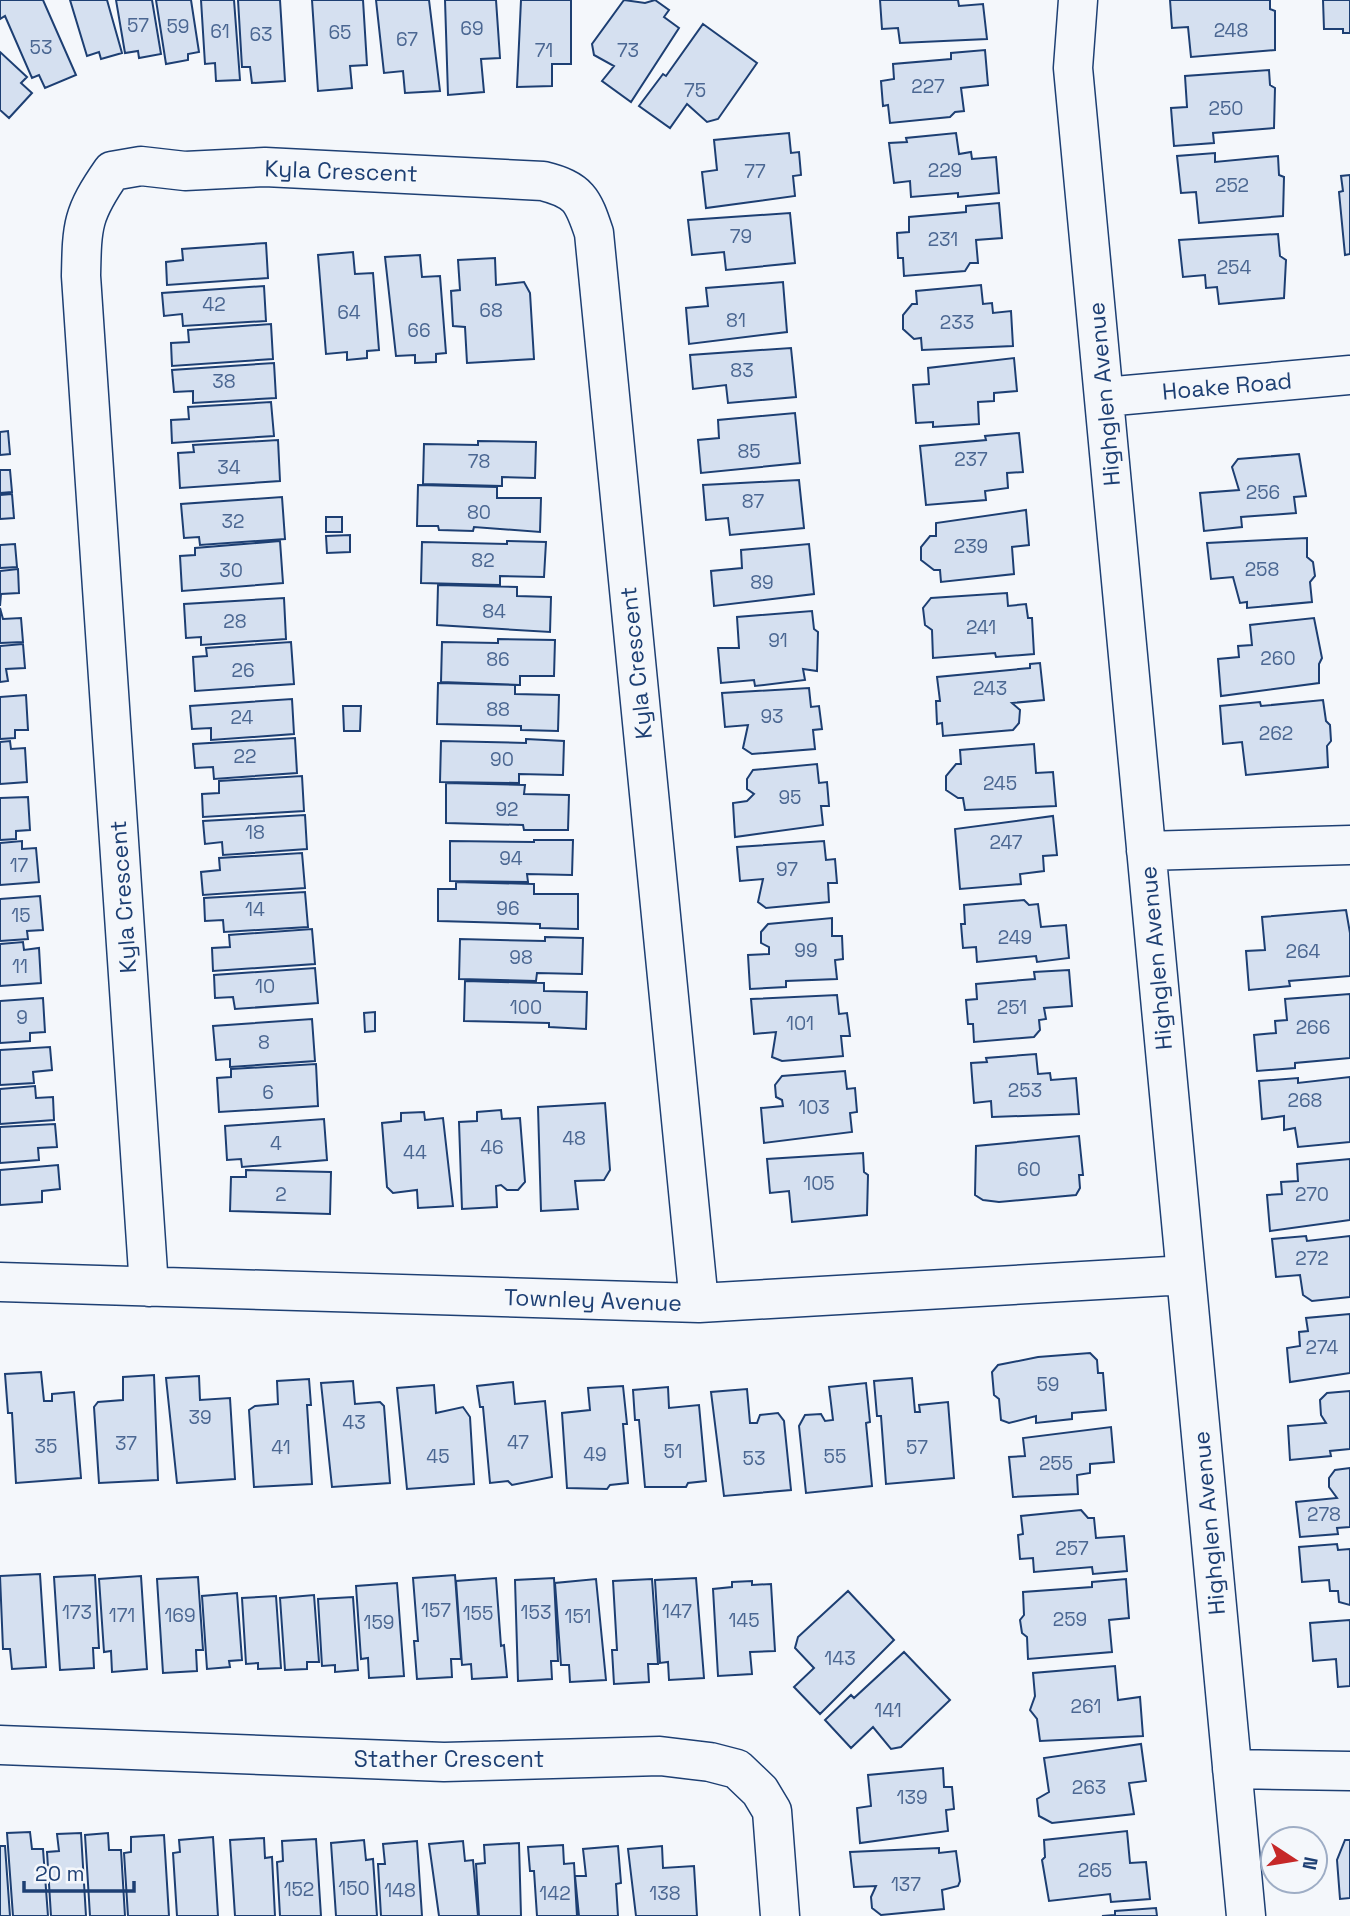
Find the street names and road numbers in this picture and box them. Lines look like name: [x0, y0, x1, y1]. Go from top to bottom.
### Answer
street label: Kyla Crescent: [264, 153, 418, 189]
street label: Highglen Avenue: [1081, 301, 1127, 487]
street label: Hoake Road: [1161, 365, 1293, 407]
street label: Kyla Crescent: [613, 585, 659, 741]
street label: Kyla Crescent: [103, 820, 143, 974]
street label: Highglen Avenue: [1133, 865, 1179, 1051]
street label: Townley Avenue: [504, 1282, 682, 1318]
street label: Highglen Avenue: [1186, 1430, 1232, 1616]
street label: Stather Crescent: [354, 1744, 544, 1774]

